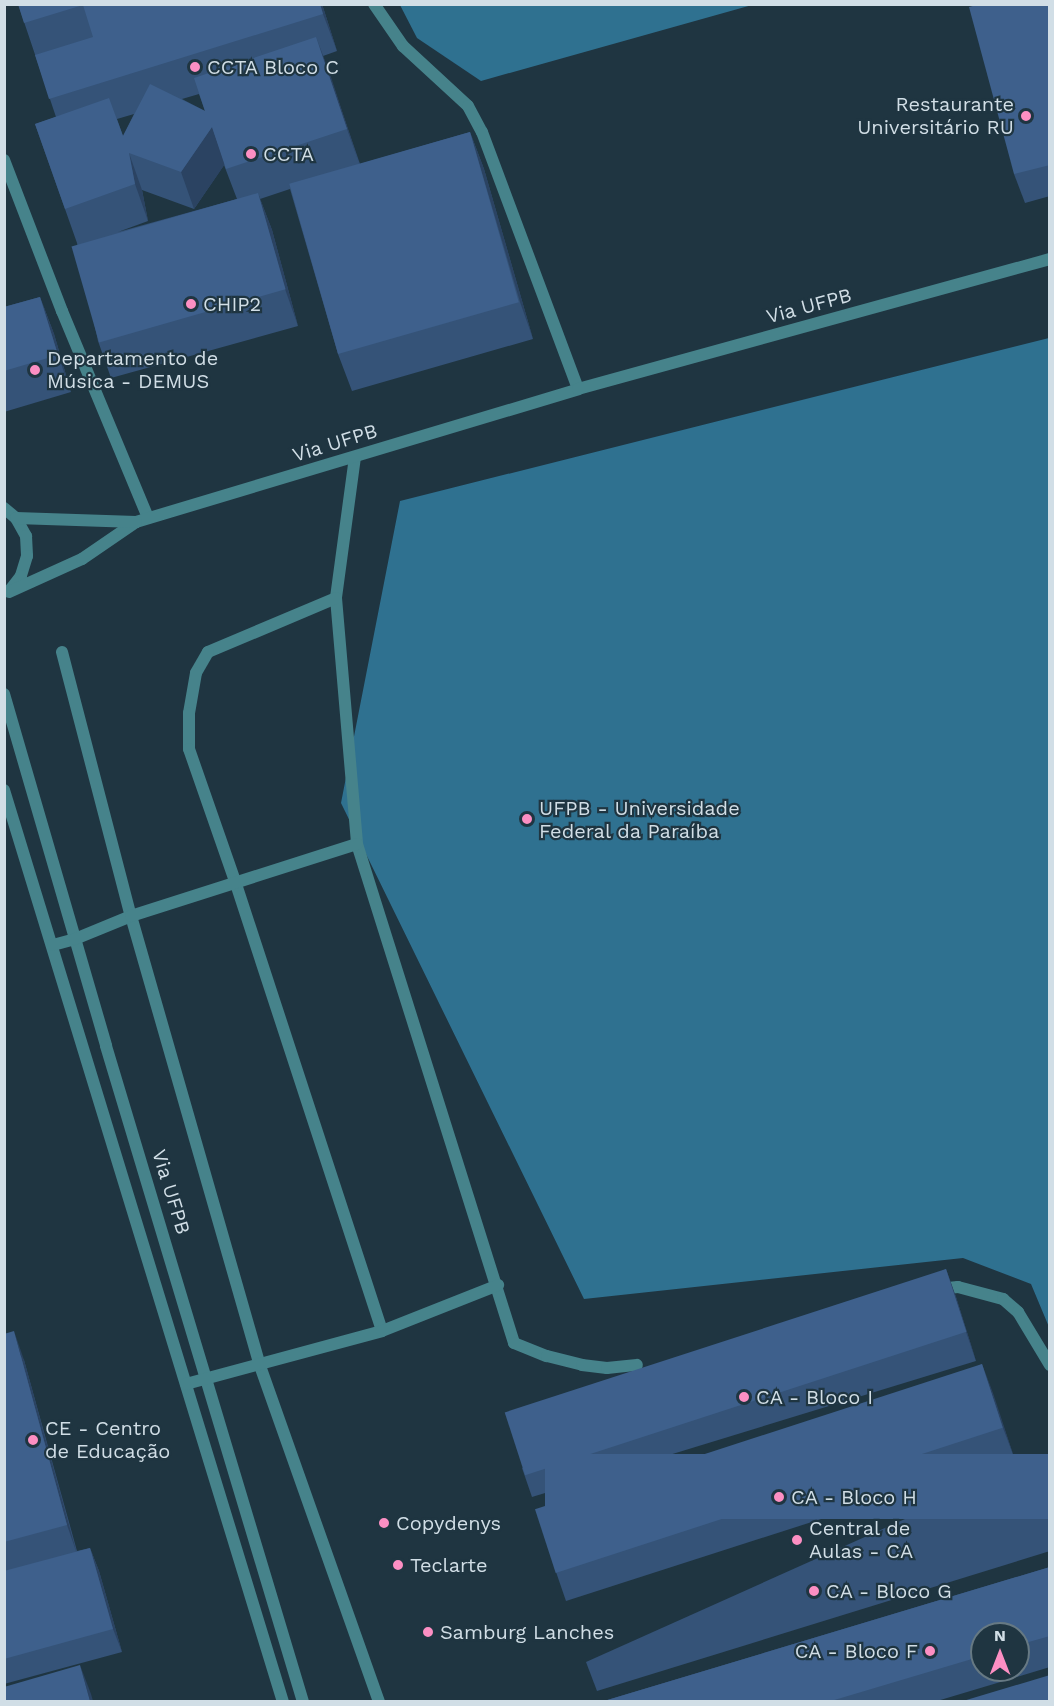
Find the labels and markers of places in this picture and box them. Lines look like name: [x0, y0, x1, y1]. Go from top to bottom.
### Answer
place label: CCTA Bloco C: [207, 55, 340, 79]
marker: CCTA Bloco C: [188, 60, 202, 74]
place label: Restaurante Universitário RU: [857, 92, 1014, 139]
marker: Restaurante Universitário RU: [1019, 109, 1033, 123]
place label: CCTA: [263, 142, 314, 166]
marker: CCTA: [244, 147, 258, 161]
place label: CHIP2: [203, 292, 261, 316]
marker: CHIP2: [184, 297, 198, 311]
place label: Departamento de Música - DEMUS: [47, 346, 218, 393]
marker: Departamento de Música - DEMUS: [28, 363, 42, 377]
place label: UFPB - Universidade Federal da Paraíba: [539, 796, 740, 843]
marker: UFPB - Universidade Federal da Paraíba: [520, 812, 534, 826]
place label: CA - Bloco I: [756, 1385, 874, 1409]
marker: CA - Bloco I: [737, 1390, 751, 1404]
place label: CE - Centro de Educação: [45, 1416, 170, 1463]
marker: CE - Centro de Educação: [26, 1433, 40, 1447]
place label: CA - Bloco H: [791, 1485, 918, 1509]
marker: CA - Bloco H: [772, 1490, 786, 1504]
place label: Copydenys: [396, 1511, 501, 1535]
marker: Copydenys: [377, 1516, 391, 1530]
place label: Central de Aulas - CA: [809, 1517, 913, 1564]
marker: Central de Aulas - CA: [790, 1533, 804, 1547]
place label: Teclarte: [410, 1553, 488, 1577]
marker: Teclarte: [391, 1558, 405, 1572]
place label: CA - Bloco G: [826, 1579, 952, 1603]
marker: CA - Bloco G: [807, 1584, 821, 1598]
place label: Samburg Lanches: [440, 1620, 614, 1644]
marker: Samburg Lanches: [421, 1625, 435, 1639]
place label: CA - Bloco F: [794, 1639, 918, 1663]
marker: CA - Bloco F: [923, 1644, 937, 1658]

